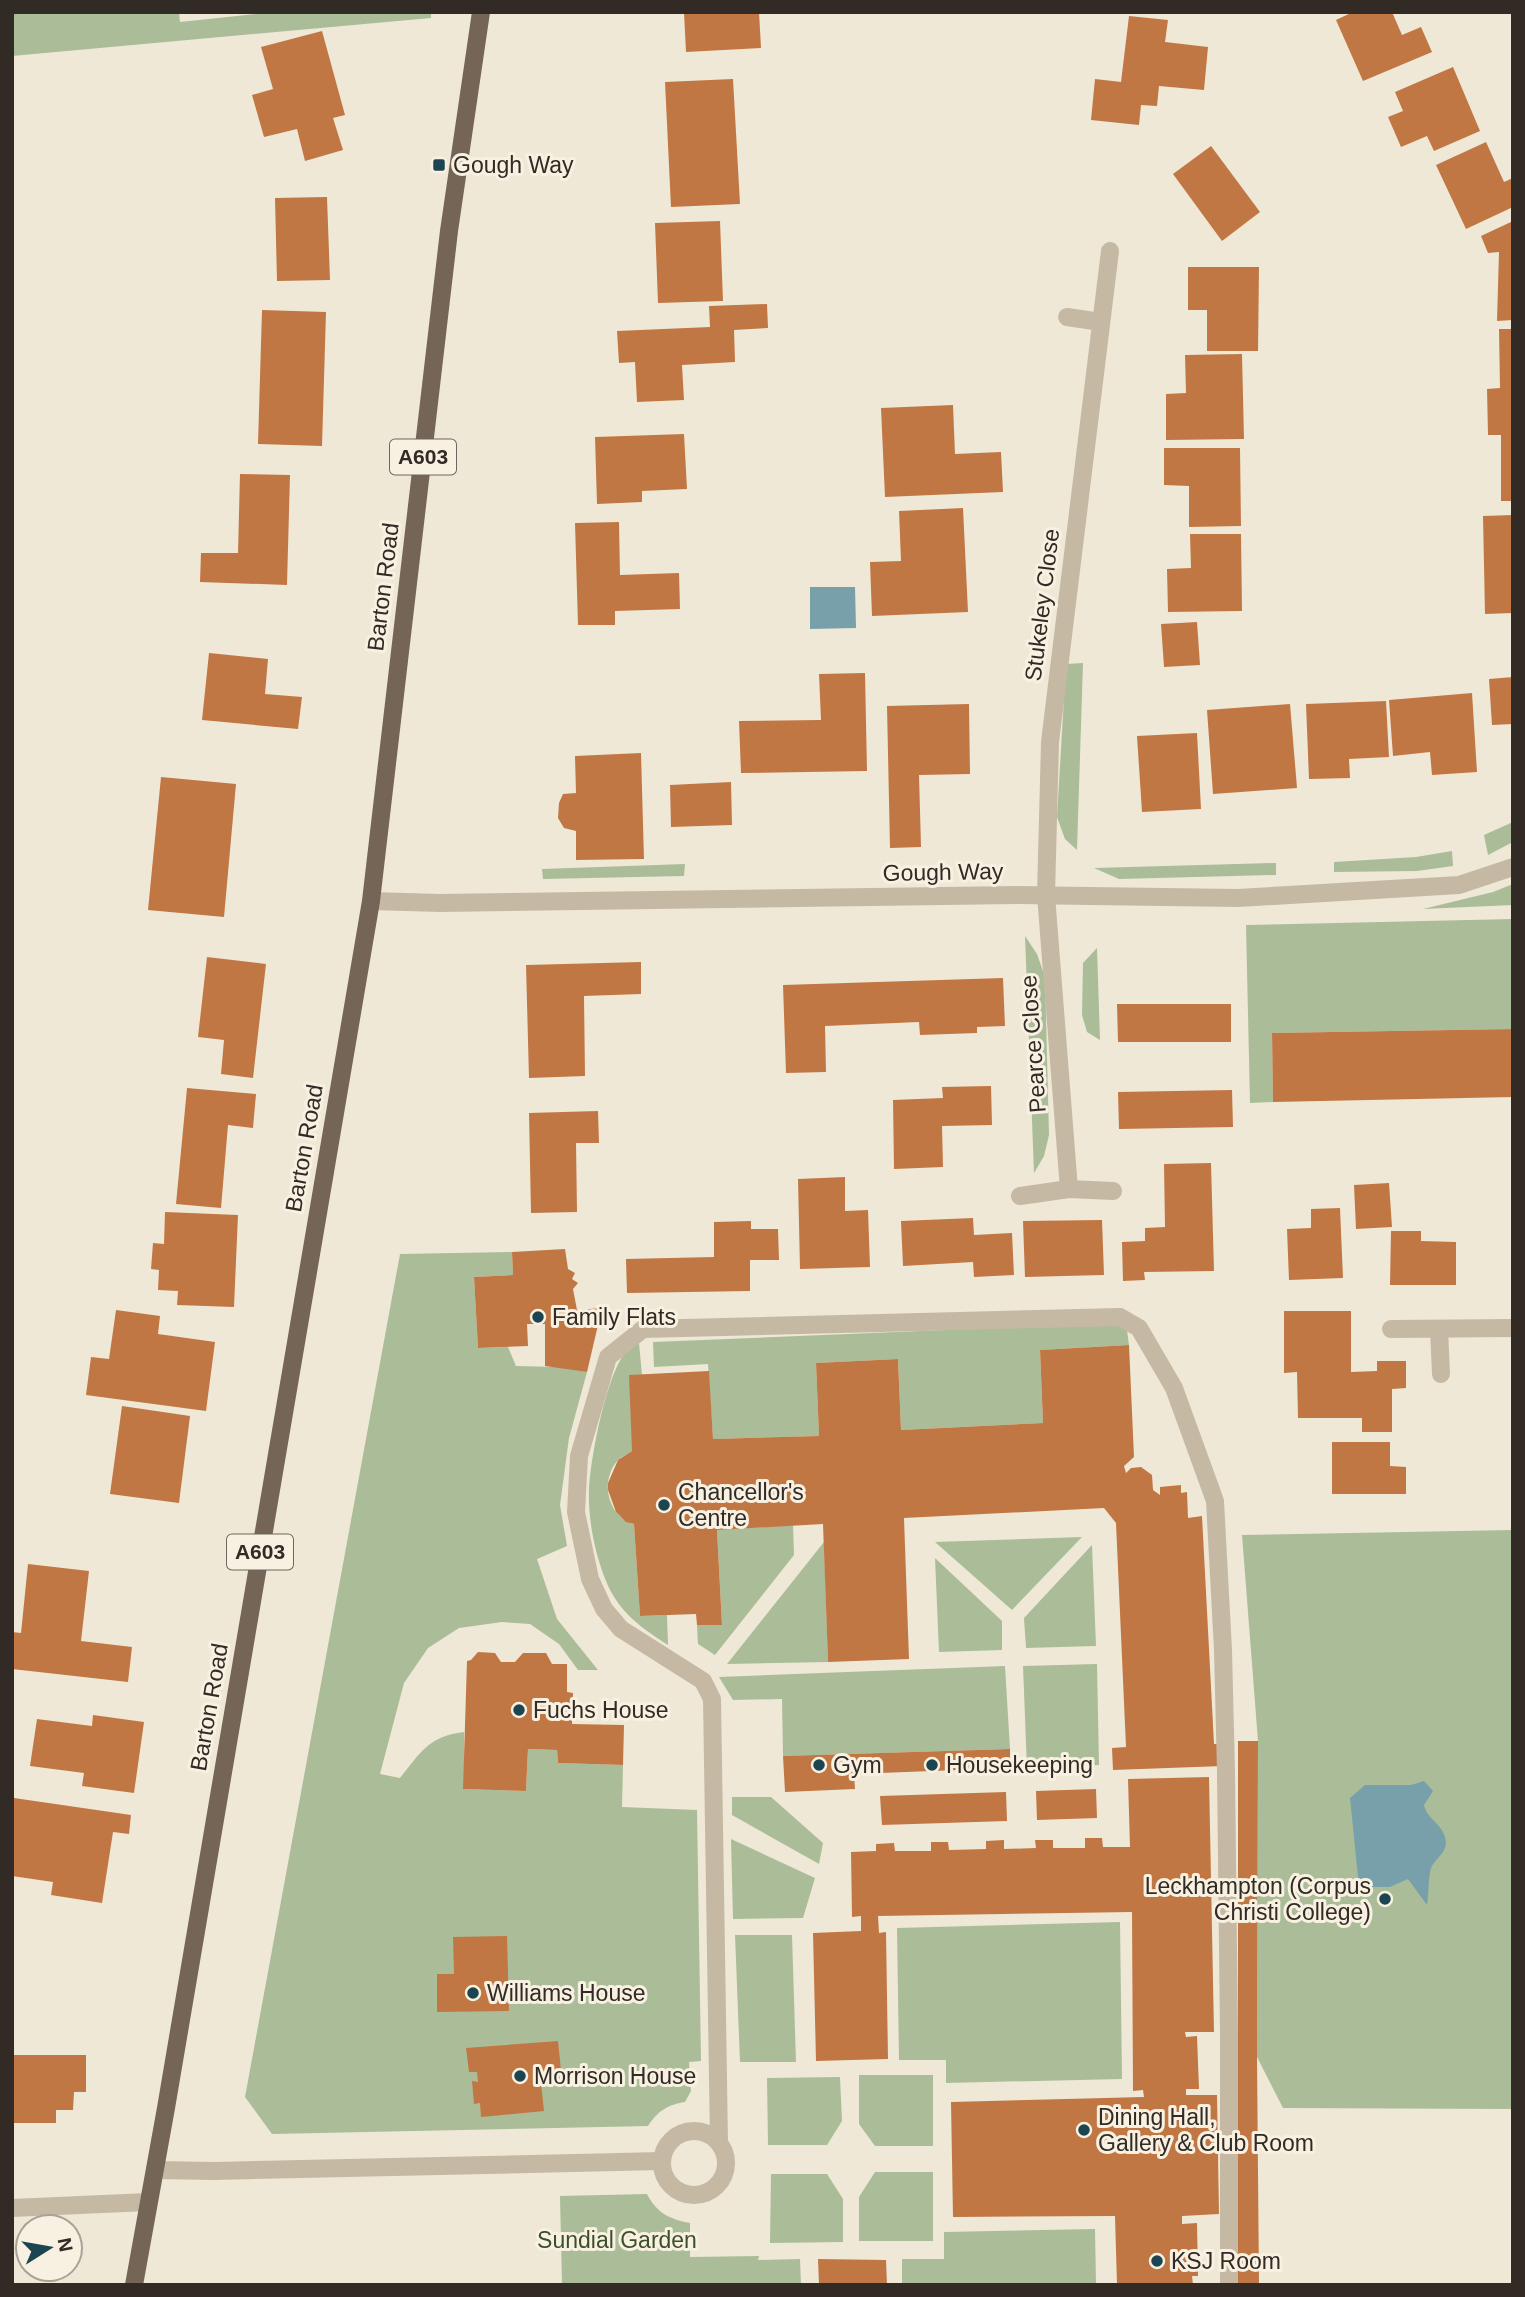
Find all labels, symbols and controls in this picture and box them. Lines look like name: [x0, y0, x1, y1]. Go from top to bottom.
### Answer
place label: Gough Way: [453, 152, 574, 178]
marker: Gough Way: [431, 157, 447, 173]
road number: A603: [390, 440, 456, 475]
street label: Barton Road: [362, 521, 404, 653]
street label: Stukeley Close: [1020, 527, 1064, 683]
street label: Gough Way: [882, 858, 1004, 886]
street label: Pearce Close: [1015, 974, 1051, 1114]
street label: Barton Road: [280, 1082, 328, 1214]
place label: Family Flats: [552, 1304, 676, 1330]
marker: Family Flats: [530, 1309, 546, 1325]
place label: Chancellor's Centre: [678, 1479, 804, 1531]
marker: Chancellor's Centre: [656, 1497, 672, 1513]
road number: A603: [227, 1534, 293, 1570]
street label: Barton Road: [185, 1641, 233, 1773]
place label: Fuchs House: [533, 1697, 669, 1723]
marker: Fuchs House: [511, 1702, 527, 1718]
place label: Gym: [833, 1752, 882, 1778]
place label: Housekeeping: [946, 1752, 1093, 1778]
marker: Gym: [811, 1757, 827, 1773]
marker: Housekeeping: [924, 1757, 940, 1773]
place label: Leckhampton (Corpus Christi College): [1145, 1873, 1371, 1925]
marker: Leckhampton (Corpus Christi College): [1377, 1891, 1393, 1907]
place label: Williams House: [487, 1980, 645, 2006]
marker: Williams House: [465, 1985, 481, 2001]
place label: Morrison House: [534, 2063, 696, 2089]
marker: Morrison House: [512, 2068, 528, 2084]
place label: Dining Hall, Gallery & Club Room: [1098, 2104, 1314, 2156]
marker: Dining Hall, Gallery & Club Room: [1076, 2122, 1092, 2138]
north arrow: [14, 2213, 84, 2283]
park label: Sundial Garden: [537, 2227, 697, 2253]
text: N: [54, 2236, 77, 2254]
place label: KSJ Room: [1171, 2248, 1281, 2274]
marker: KSJ Room: [1149, 2253, 1165, 2269]

